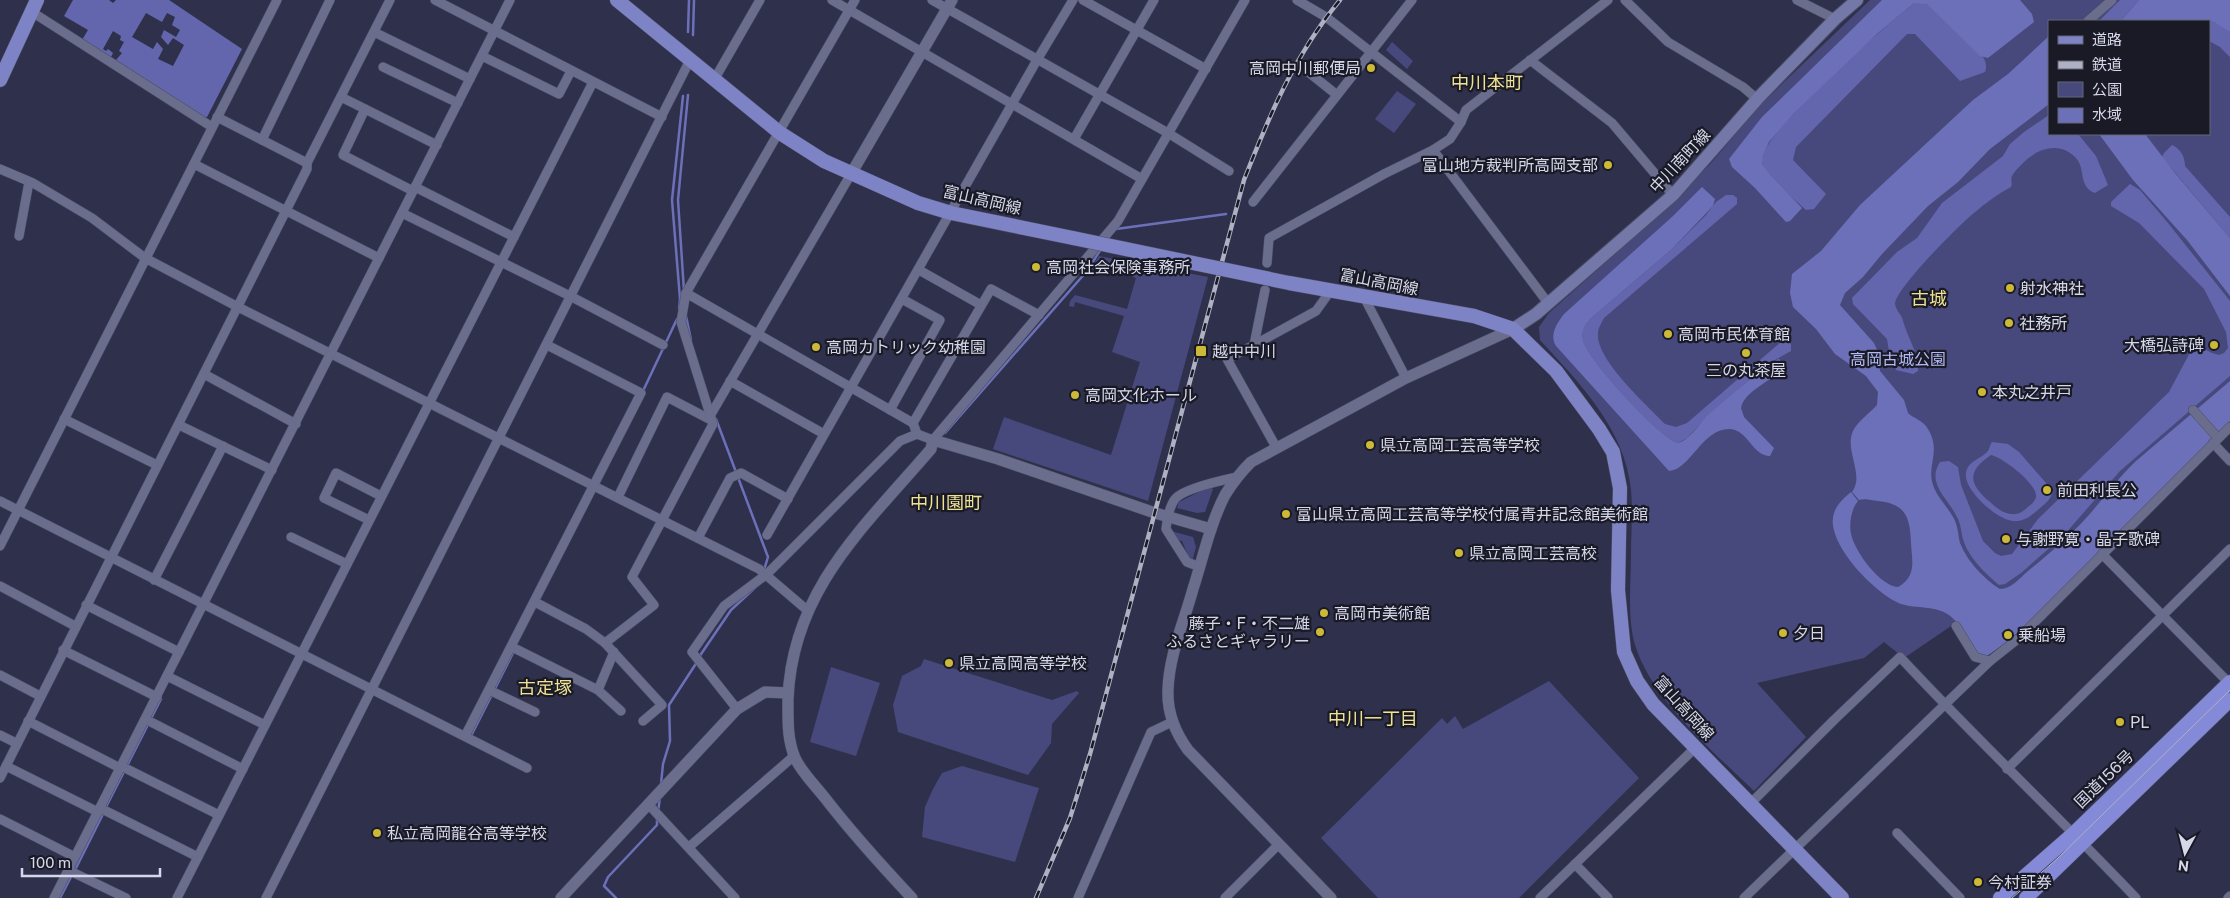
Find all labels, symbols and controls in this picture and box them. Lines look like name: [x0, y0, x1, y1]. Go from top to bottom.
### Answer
legend: [2048, 20, 2210, 135]
text: 道路: [2092, 31, 2122, 48]
text: 鉄道: [2092, 56, 2122, 73]
place label: 高岡中川郵便局: [1249, 59, 1361, 78]
marker: 高岡中川郵便局: [1365, 62, 1377, 74]
district label: 中川本町: [1451, 72, 1523, 93]
text: 公園: [2092, 81, 2122, 98]
text: 水域: [2092, 106, 2122, 123]
street label: 中川南町線: [1646, 125, 1714, 197]
place label: 富山地方裁判所高岡支部: [1422, 156, 1598, 175]
marker: 富山地方裁判所高岡支部: [1602, 159, 1614, 171]
street label: 富山高岡線: [941, 182, 1023, 218]
place label: 高岡社会保険事務所: [1046, 258, 1190, 277]
marker: 高岡社会保険事務所: [1030, 261, 1042, 273]
street label: 富山高岡線: [1338, 265, 1420, 299]
place label: 射水神社: [2020, 279, 2084, 298]
marker: 射水神社: [2004, 282, 2016, 294]
district label: 古城: [1911, 288, 1947, 309]
place label: 社務所: [2019, 314, 2067, 333]
marker: 社務所: [2003, 317, 2015, 329]
place label: 高岡市民体育館: [1678, 325, 1790, 344]
marker: 高岡市民体育館: [1662, 328, 1674, 340]
place label: 大橋弘詩碑: [2124, 336, 2204, 355]
place label: 高岡カトリック幼稚園: [826, 338, 986, 357]
marker: 大橋弘詩碑: [2208, 339, 2220, 351]
marker: 高岡カトリック幼稚園: [810, 341, 822, 353]
place label: 越中中川: [1212, 342, 1276, 361]
marker: 越中中川: [1194, 344, 1208, 358]
marker: 三の丸茶屋: [1740, 347, 1752, 359]
park label: 高岡古城公園: [1850, 350, 1946, 369]
place label: 三の丸茶屋: [1706, 361, 1786, 380]
place label: 本丸之井戸: [1992, 383, 2072, 402]
place label: 高岡文化ホール: [1085, 386, 1197, 405]
marker: 本丸之井戸: [1976, 386, 1988, 398]
marker: 高岡文化ホール: [1069, 389, 1081, 401]
place label: 県立高岡工芸高等学校: [1380, 436, 1540, 455]
marker: 県立高岡工芸高等学校: [1364, 439, 1376, 451]
place label: 前田利長公: [2057, 481, 2137, 500]
marker: 前田利長公: [2041, 484, 2053, 496]
district label: 中川園町: [910, 492, 982, 513]
place label: 富山県立高岡工芸高等学校付属青井記念館美術館: [1296, 505, 1648, 524]
marker: 富山県立高岡工芸高等学校付属青井記念館美術館: [1280, 508, 1292, 520]
place label: 与謝野寛・晶子歌碑: [2016, 530, 2160, 549]
marker: 与謝野寛・晶子歌碑: [2000, 533, 2012, 545]
place label: 県立高岡工芸高校: [1469, 544, 1597, 563]
marker: 県立高岡工芸高校: [1453, 547, 1465, 559]
place label: 高岡市美術館: [1334, 604, 1430, 623]
marker: 高岡市美術館: [1318, 607, 1330, 619]
place label: 藤子・F・不二雄 ふるさとギャラリー: [1166, 614, 1310, 651]
place label: 夕日: [1793, 624, 1825, 643]
marker: 藤子・F・不二雄 ふるさとギャラリー: [1314, 626, 1326, 638]
place label: 乗船場: [2018, 626, 2066, 645]
marker: 夕日: [1777, 627, 1789, 639]
marker: 乗船場: [2002, 629, 2014, 641]
place label: 県立高岡高等学校: [959, 654, 1087, 673]
marker: 県立高岡高等学校: [943, 657, 955, 669]
street label: 富山高岡線: [1650, 672, 1718, 744]
district label: 古定塚: [518, 677, 572, 698]
district label: 中川一丁目: [1328, 708, 1418, 729]
place label: PL: [2130, 713, 2149, 732]
marker: PL: [2114, 716, 2126, 728]
street label: 国道156号: [2071, 746, 2137, 812]
place label: 私立高岡龍谷高等学校: [387, 824, 547, 843]
marker: 私立高岡龍谷高等学校: [371, 827, 383, 839]
north arrow: [2160, 828, 2210, 878]
scale bar: [22, 846, 160, 878]
text: 100 m: [30, 854, 71, 871]
text: N: [2177, 857, 2190, 875]
place label: 今村証券: [1988, 873, 2052, 892]
marker: 今村証券: [1972, 876, 1984, 888]

